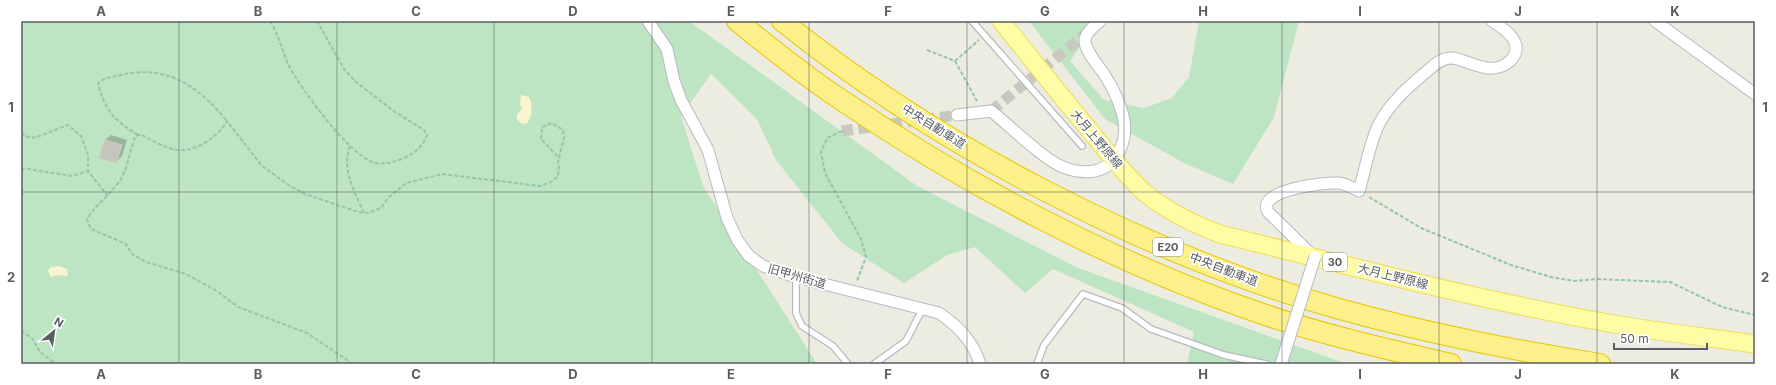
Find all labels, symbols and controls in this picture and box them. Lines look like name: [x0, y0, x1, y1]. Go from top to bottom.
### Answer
text: A: [96, 3, 106, 19]
text: B: [254, 3, 263, 19]
text: C: [411, 3, 421, 19]
text: D: [568, 3, 578, 19]
text: E: [727, 3, 735, 19]
text: F: [884, 3, 892, 19]
text: G: [1040, 3, 1050, 19]
text: H: [1198, 3, 1208, 19]
text: I: [1358, 3, 1362, 19]
text: J: [1514, 3, 1522, 19]
text: K: [1670, 3, 1680, 19]
text: 1: [8, 99, 14, 115]
text: 1: [1762, 99, 1768, 115]
street label: 中央自動車道: [899, 101, 969, 151]
street label: 大月上野原線: [1068, 107, 1126, 171]
road number: E20: [1153, 238, 1183, 256]
street label: 中央自動車道: [1188, 249, 1260, 289]
road number: 30: [1323, 253, 1347, 271]
street label: 大月上野原線: [1356, 260, 1430, 292]
street label: 旧甲州街道: [766, 261, 828, 291]
text: 2: [7, 269, 15, 285]
text: 2: [1761, 269, 1769, 285]
north arrow: [34, 311, 74, 351]
text: N: [52, 314, 66, 330]
scale bar: [1614, 325, 1707, 351]
text: 50 m: [1620, 331, 1649, 346]
text: A: [96, 366, 106, 382]
text: B: [254, 366, 263, 382]
text: C: [411, 366, 421, 382]
text: D: [568, 366, 578, 382]
text: E: [727, 366, 735, 382]
text: F: [884, 366, 892, 382]
text: G: [1040, 366, 1050, 382]
text: H: [1198, 366, 1208, 382]
text: I: [1358, 366, 1362, 382]
text: J: [1514, 366, 1522, 382]
text: K: [1670, 366, 1680, 382]

